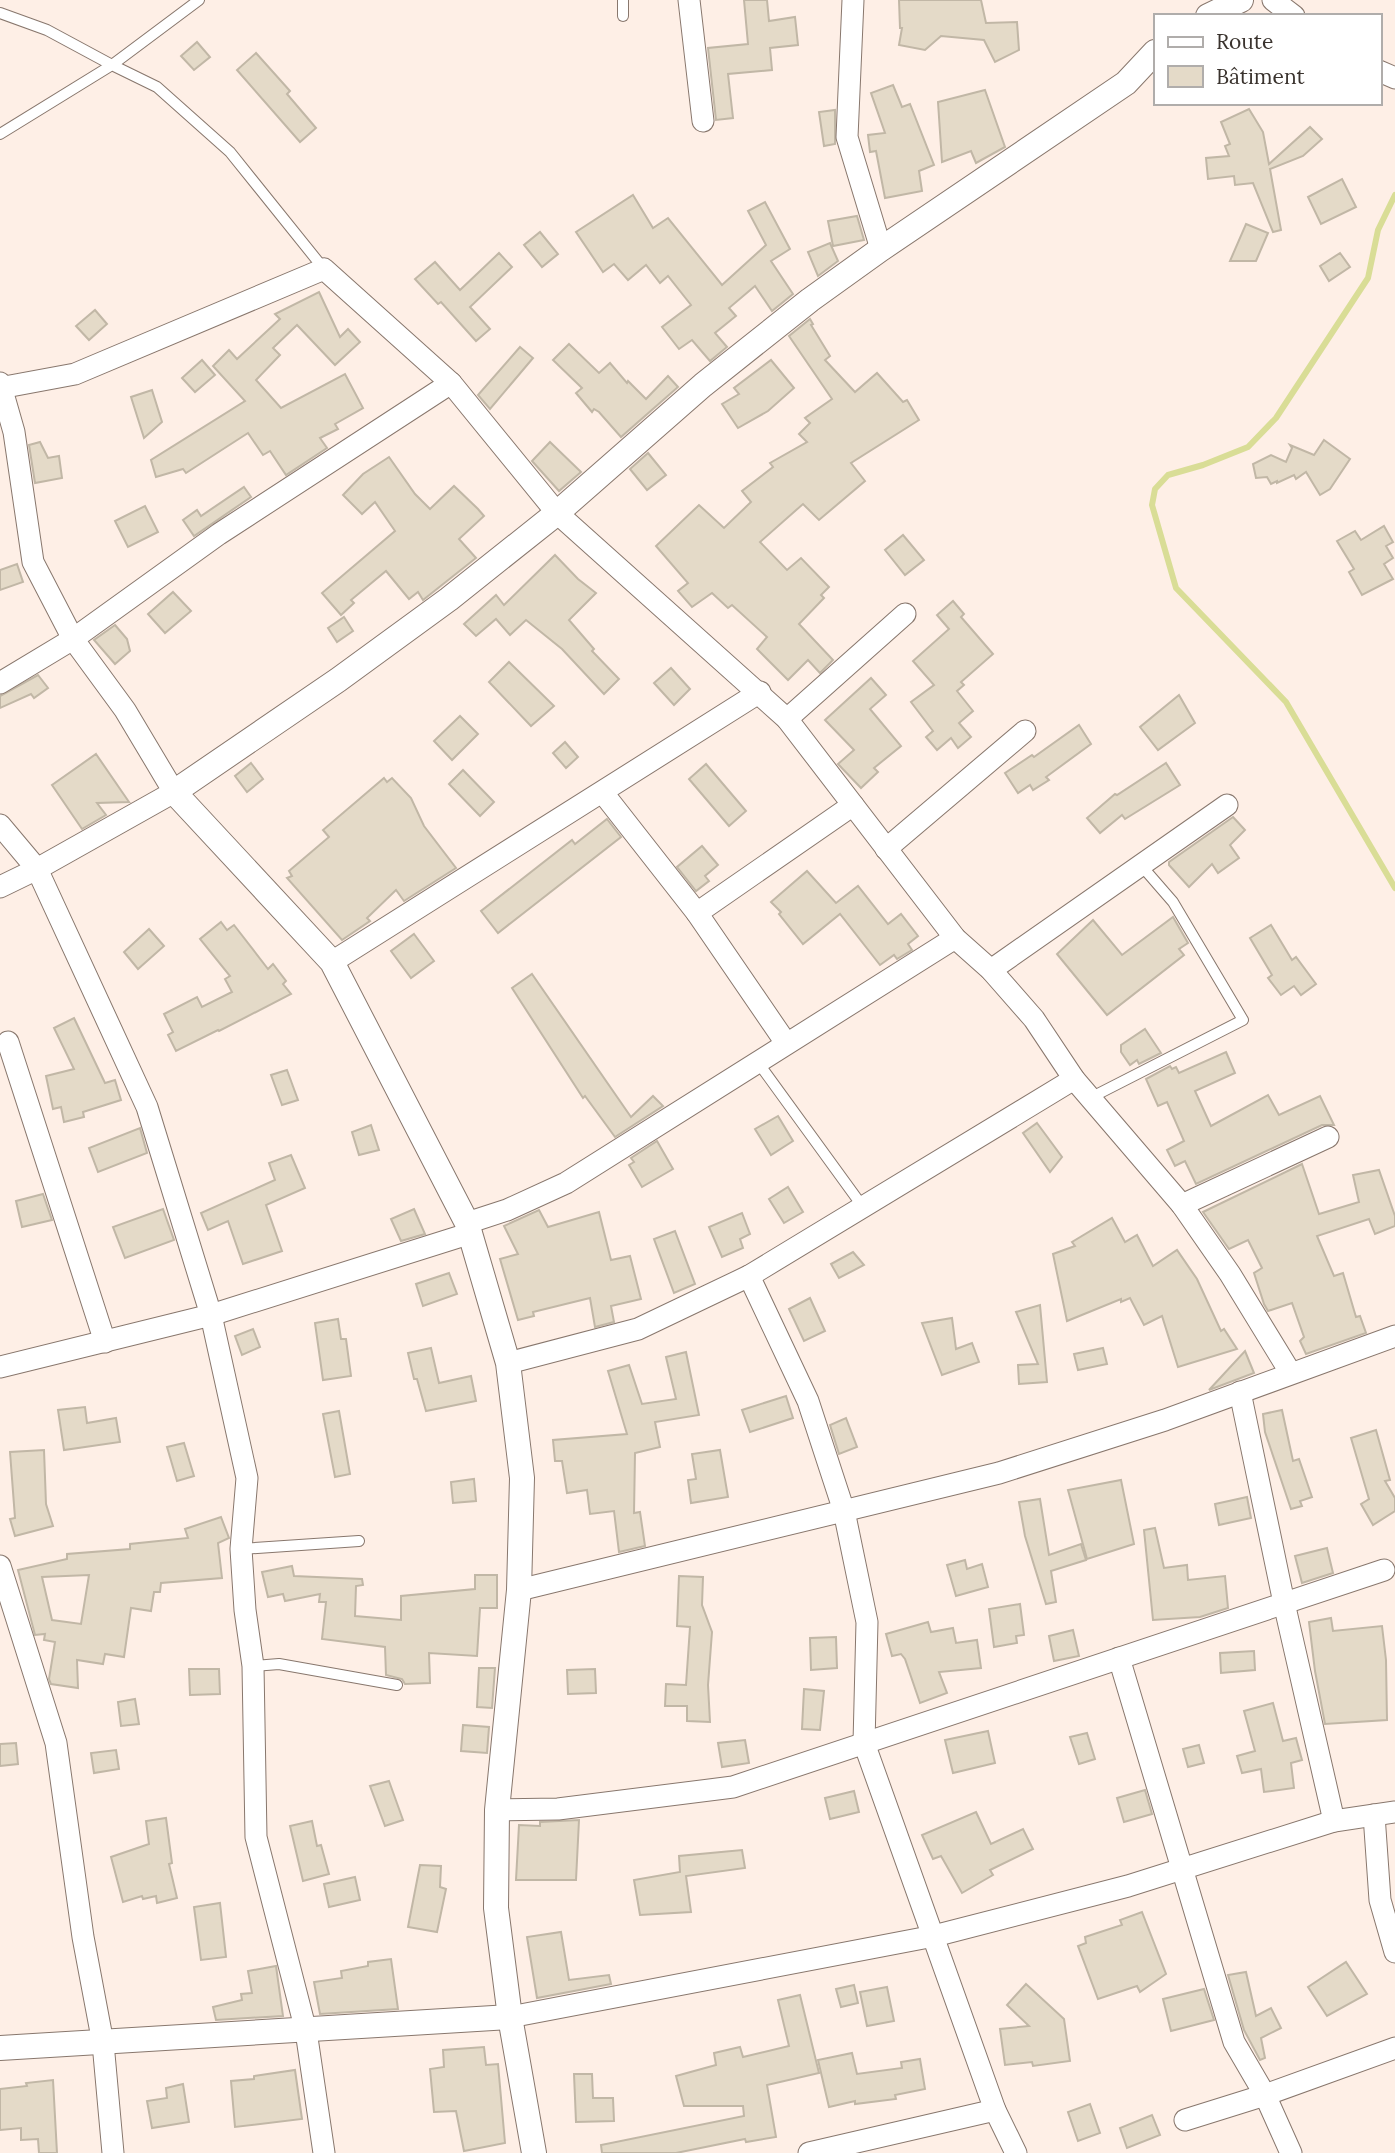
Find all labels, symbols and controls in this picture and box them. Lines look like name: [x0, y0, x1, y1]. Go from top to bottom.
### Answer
legend: [1154, 14, 1381, 105]
text: Route: [1216, 28, 1273, 55]
text: Bâtiment: [1216, 63, 1305, 90]

